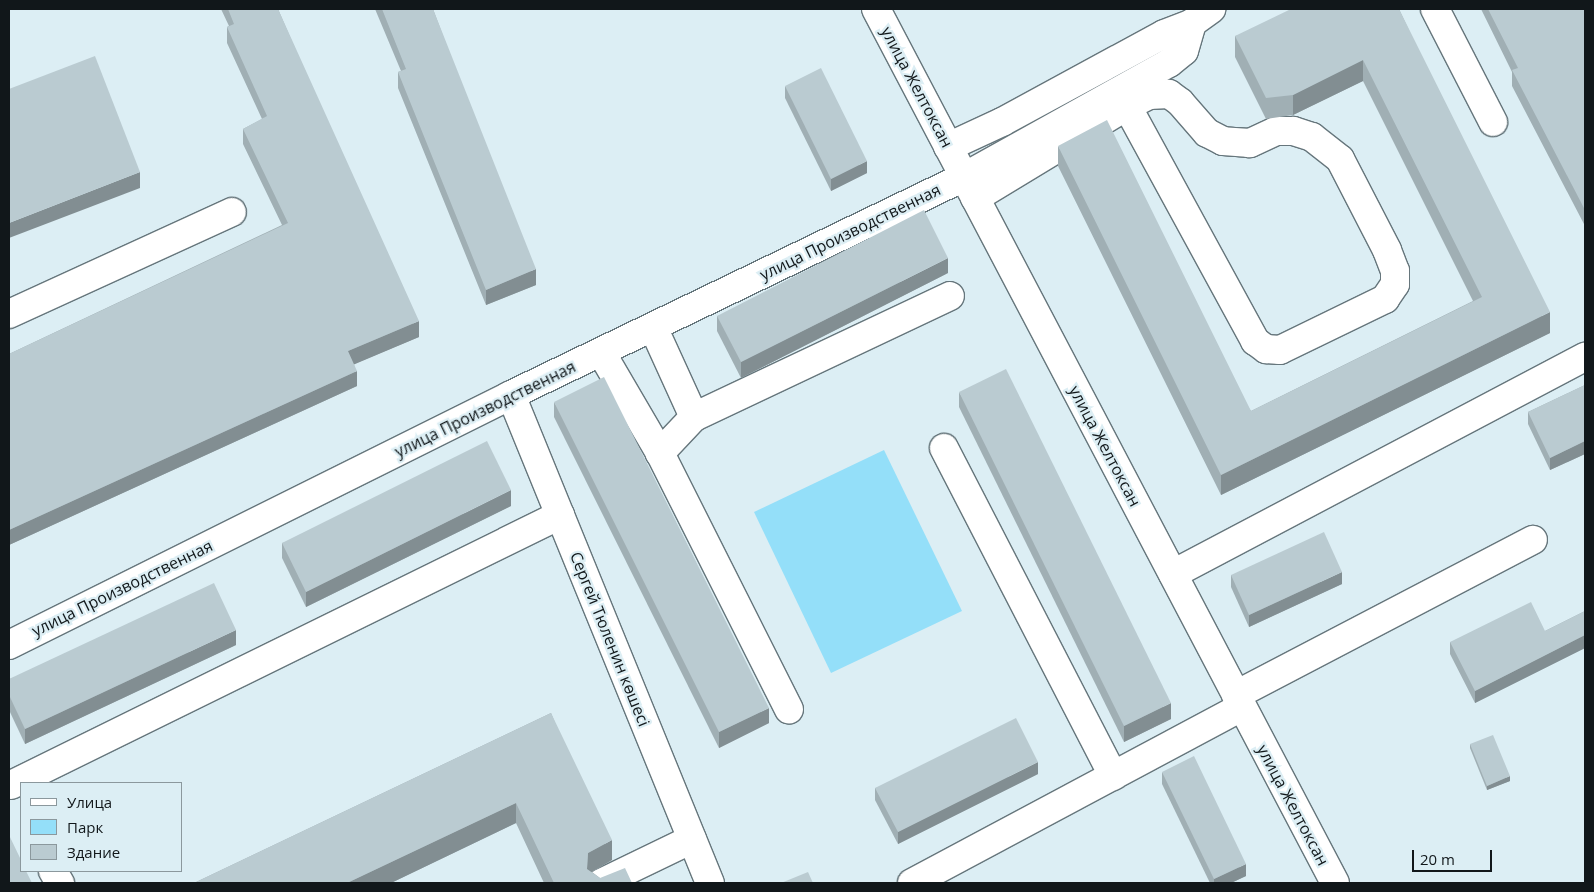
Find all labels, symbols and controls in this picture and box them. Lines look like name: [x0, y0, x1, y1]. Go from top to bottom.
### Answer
street label: улица Желтоксан: [877, 23, 957, 151]
street label: улица Производственная: [756, 180, 944, 284]
street label: улица Производственная: [391, 357, 579, 461]
street label: улица Желтоксан: [1065, 382, 1145, 510]
street label: улица Производственная: [28, 536, 216, 640]
street label: Сергей Тюленин көшесі: [566, 549, 654, 729]
street label: улица Желтоксан: [1253, 741, 1333, 869]
legend: [20, 782, 182, 872]
text: Улица: [67, 792, 112, 812]
text: Парк: [67, 817, 103, 837]
scale bar: [1414, 840, 1494, 872]
text: Здание: [67, 842, 120, 862]
text: 20 m: [1420, 849, 1455, 869]

